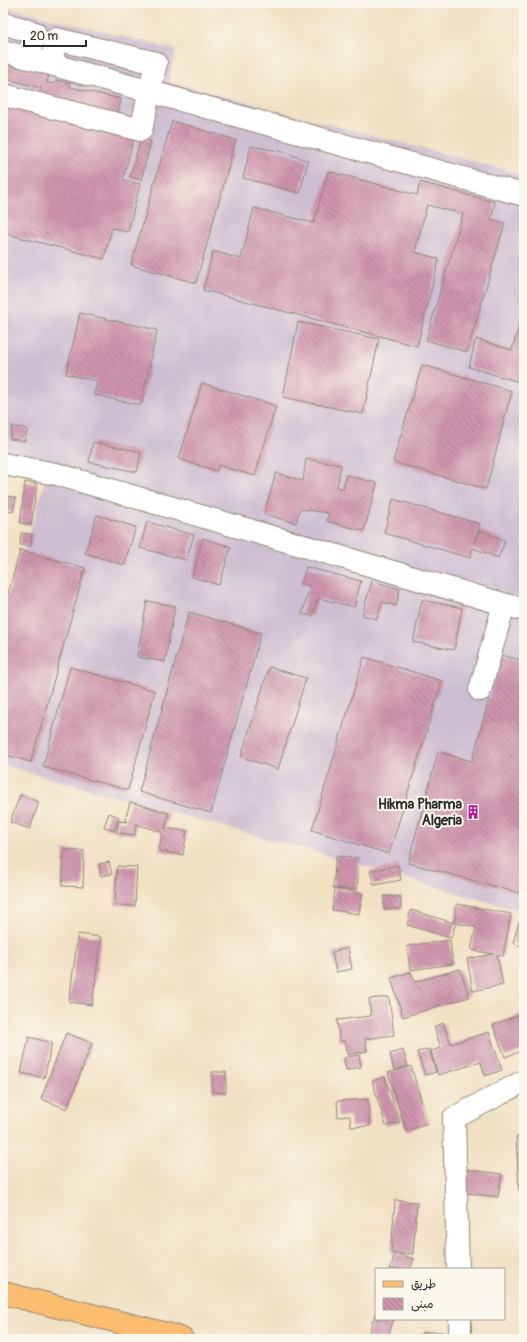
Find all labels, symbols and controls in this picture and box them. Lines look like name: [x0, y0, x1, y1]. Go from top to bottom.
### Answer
scale bar: [24, 22, 86, 48]
text: 20 m: [30, 29, 59, 44]
place label: Hikma Pharma Algeria: [378, 796, 462, 829]
building icon: Hikma Pharma Algeria: [465, 804, 481, 820]
legend: [375, 1268, 505, 1320]
text: طريق: [411, 1277, 436, 1292]
text: مبنى: [411, 1297, 434, 1312]

